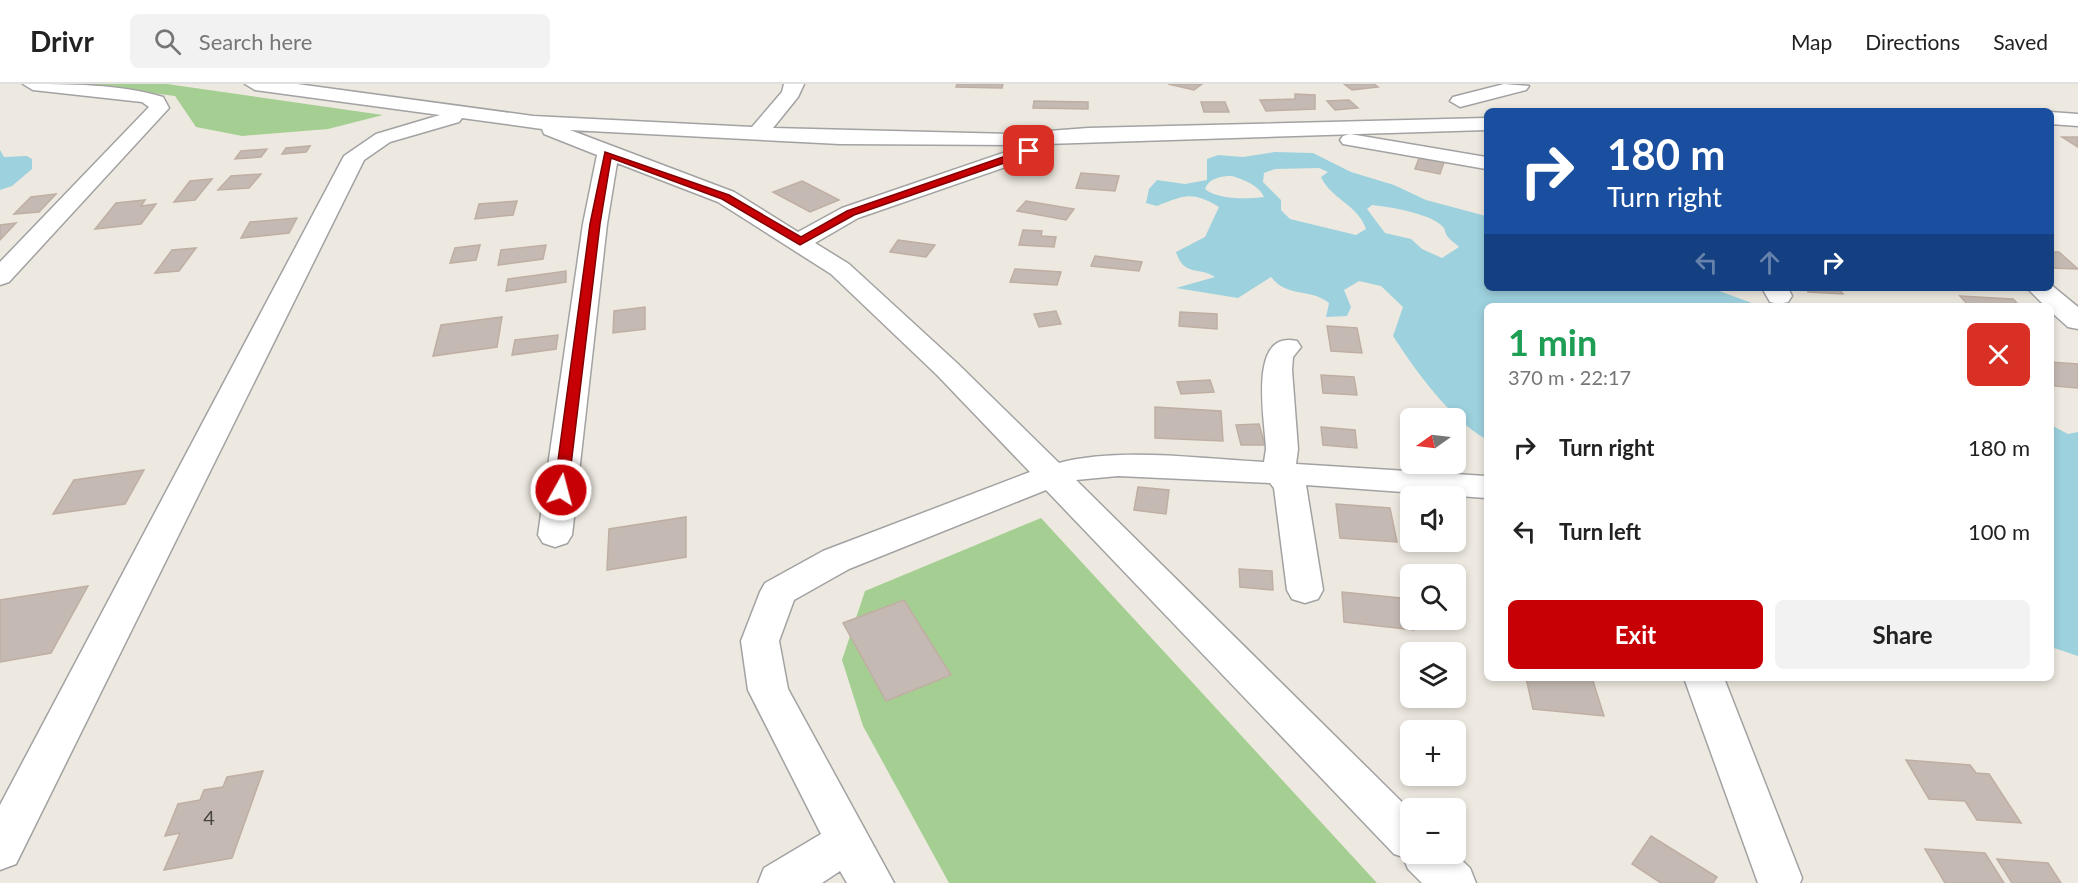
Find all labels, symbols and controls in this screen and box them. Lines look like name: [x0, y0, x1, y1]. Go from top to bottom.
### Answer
search box: [130, 14, 550, 68]
text: Drivr: [30, 24, 94, 58]
icon: search: [151, 25, 184, 58]
text: Search here: [199, 28, 312, 55]
text: Map: [1791, 29, 1832, 54]
text: Directions: [1865, 29, 1960, 54]
text: Saved: [1993, 29, 2048, 54]
pin: [1003, 125, 1054, 176]
text: 180 m: [1607, 129, 1725, 179]
icon: right: [1508, 132, 1586, 210]
icon: arrive: [1012, 134, 1045, 167]
text: Turn right: [1607, 180, 1722, 213]
icon: left: [1690, 246, 1723, 279]
icon: ahead: [1753, 246, 1786, 279]
icon: right: [1816, 246, 1849, 279]
text: 1 min: [1508, 320, 1597, 364]
button: close: [1967, 323, 2030, 386]
text: 370 m · 22:17: [1508, 365, 1631, 389]
north arrow: [1400, 408, 1466, 474]
map controls: [1400, 408, 1466, 864]
icon: right: [1508, 431, 1541, 464]
text: Turn right: [1559, 434, 1654, 461]
text: 180 m: [1968, 434, 2030, 461]
position arrow: [529, 458, 593, 522]
button: sound: [1400, 486, 1466, 552]
icon: left: [1508, 515, 1541, 548]
text: Turn left: [1559, 518, 1641, 545]
text: 100 m: [1968, 518, 2030, 545]
button: search: [1400, 564, 1466, 630]
button: Exit: [1508, 600, 1763, 669]
button: Share: [1775, 600, 2030, 669]
button: layers: [1400, 642, 1466, 708]
button: +: [1400, 720, 1466, 786]
button: −: [1400, 798, 1466, 864]
house number: 4: [203, 805, 215, 829]

